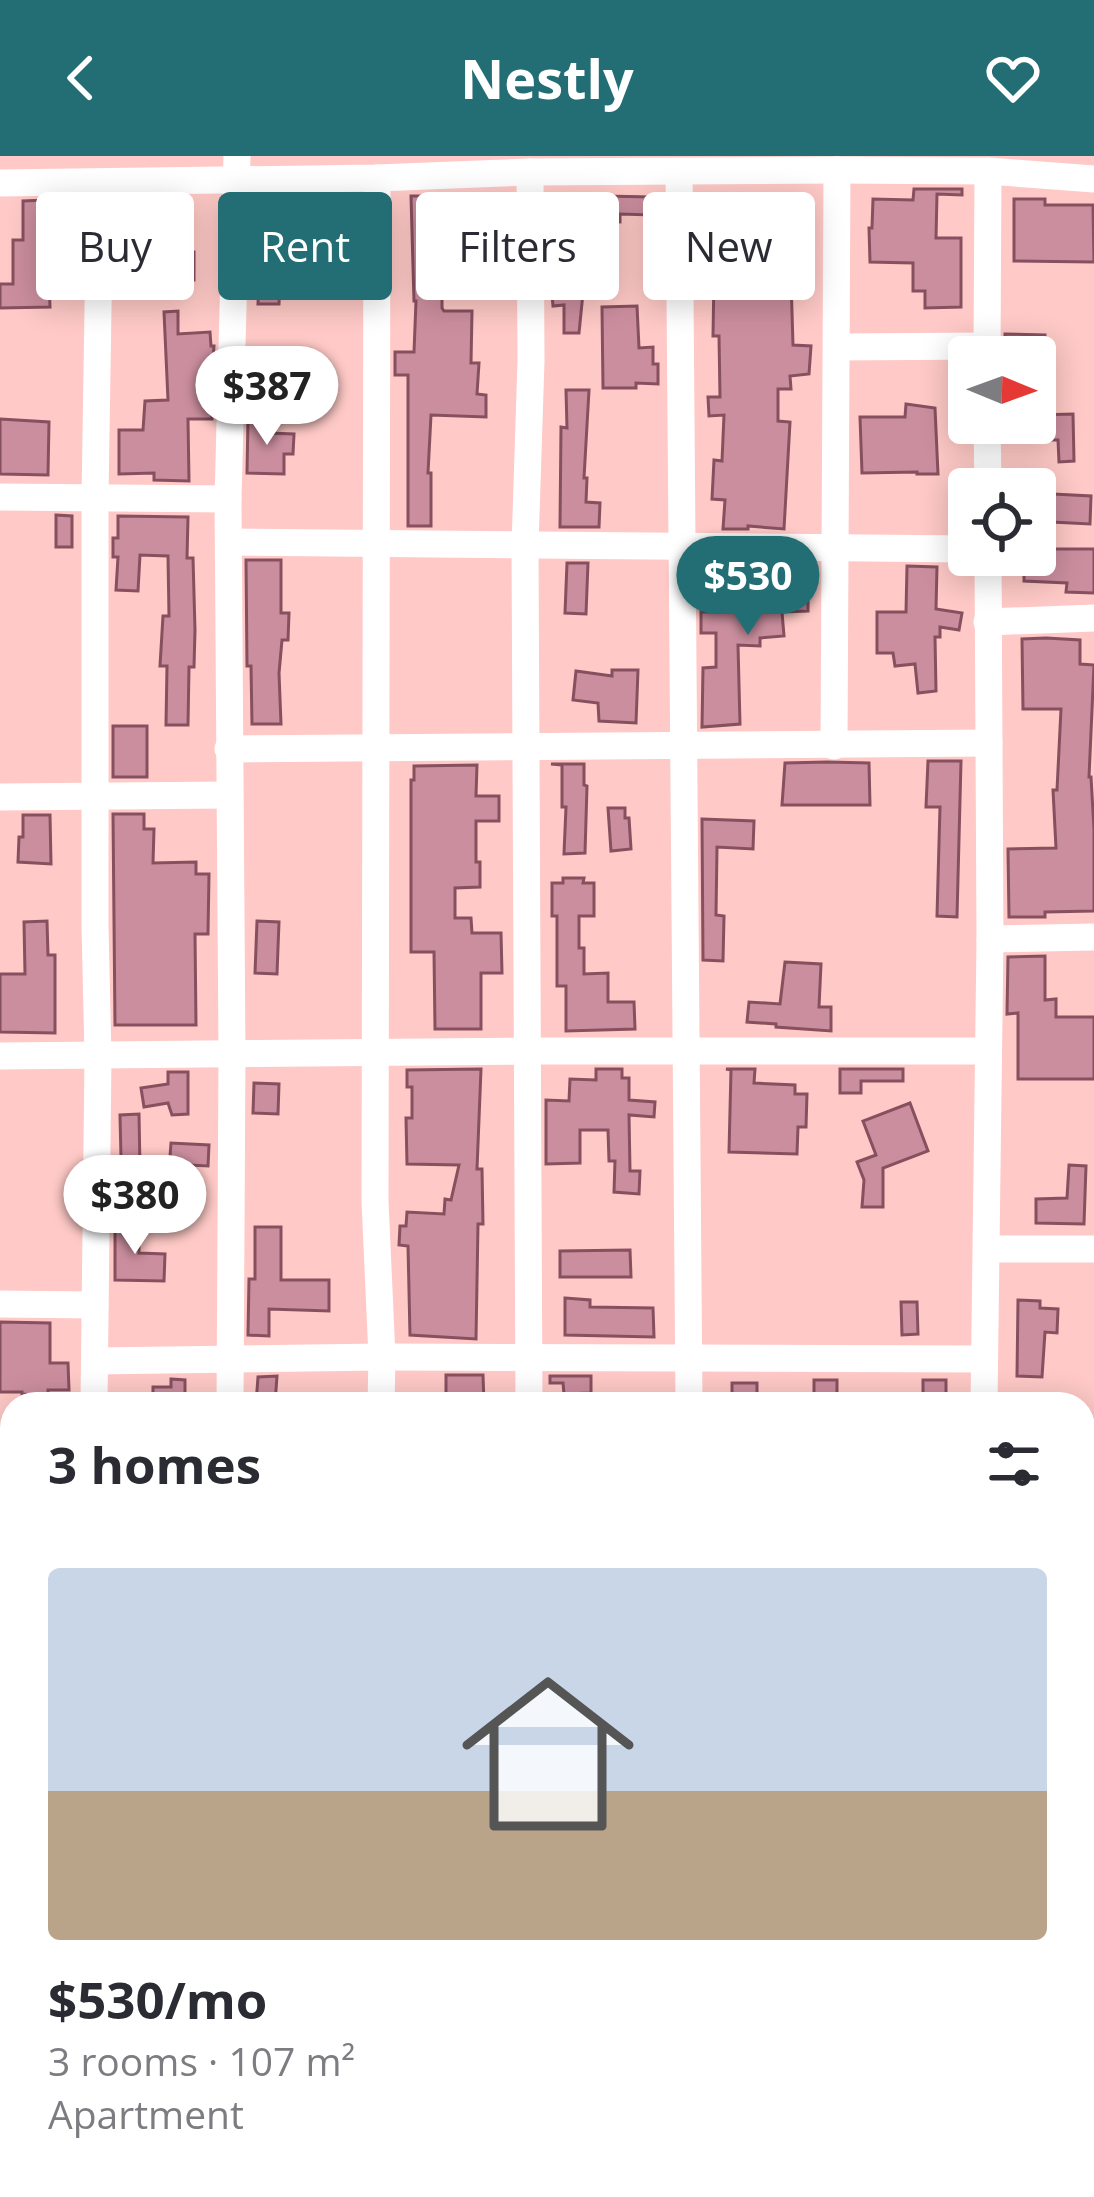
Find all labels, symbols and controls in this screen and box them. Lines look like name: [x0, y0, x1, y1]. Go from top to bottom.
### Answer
text: Nestly: [460, 41, 634, 115]
icon: back: [48, 45, 114, 111]
icon: heart: [980, 45, 1046, 111]
chip: Buy: [36, 192, 194, 300]
chip: Rent: [218, 192, 392, 300]
chip: Filters: [416, 192, 619, 300]
chip: New: [643, 192, 815, 300]
north arrow: [948, 336, 1056, 444]
map controls: [948, 336, 1056, 576]
pin: $387: [196, 346, 338, 448]
text: $387: [222, 358, 312, 411]
button: locate: [948, 468, 1056, 576]
pin: $530: [677, 536, 819, 638]
text: $530: [703, 548, 793, 601]
pin: $380: [64, 1155, 206, 1257]
text: $380: [90, 1167, 180, 1220]
text: 3 homes: [48, 1429, 261, 1499]
icon: filters: [981, 1431, 1047, 1497]
icon: home: [440, 1646, 656, 1862]
text: $530/mo: [48, 1964, 267, 2034]
text: 3 rooms · 107 m²: [48, 2034, 355, 2087]
text: Apartment: [48, 2087, 244, 2140]

